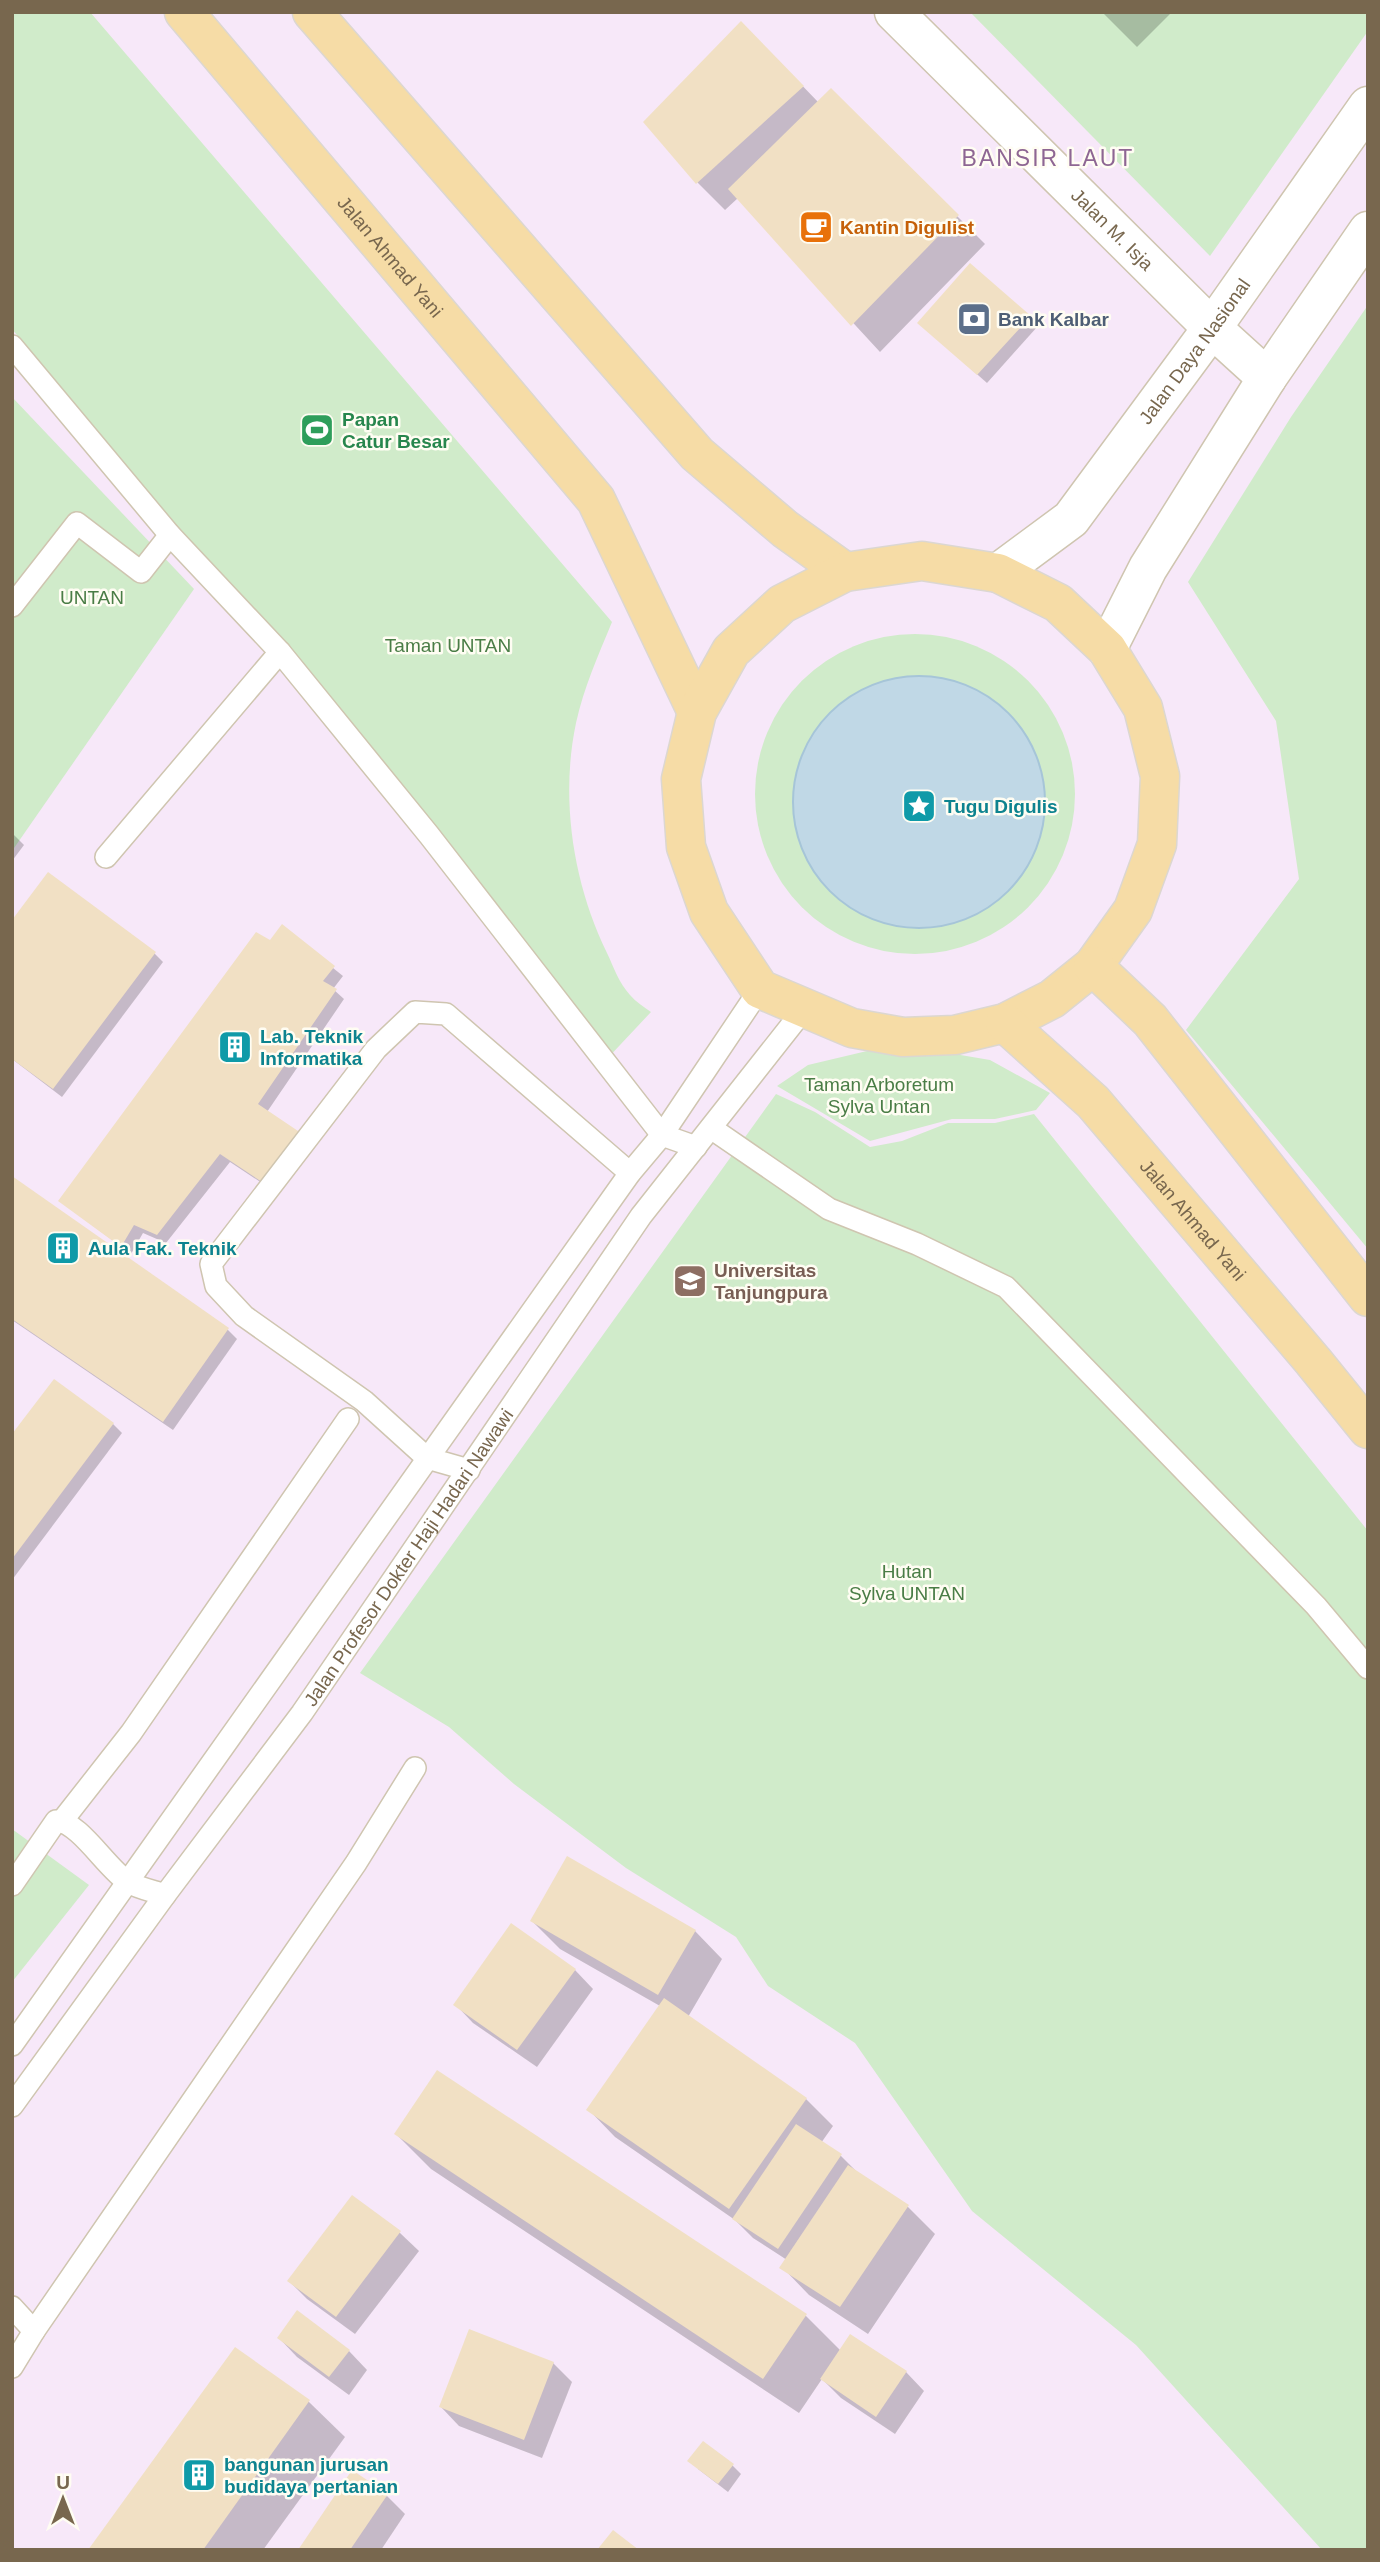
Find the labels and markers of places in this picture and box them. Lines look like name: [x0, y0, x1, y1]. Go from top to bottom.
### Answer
cafe icon: Kantin Digulist: [797, 208, 835, 246]
place label: Kantin Digulist: [840, 217, 975, 238]
bank icon: Bank Kalbar: [955, 300, 993, 338]
place label: Bank Kalbar: [998, 309, 1109, 330]
place label: Papan Catur Besar: [342, 409, 450, 452]
sports icon: Papan Catur Besar: [298, 411, 336, 449]
place icon: Tugu Digulis: [900, 787, 938, 825]
place label: Tugu Digulis: [944, 796, 1058, 817]
place label: Lab. Teknik Informatika: [260, 1026, 364, 1069]
building icon: Lab. Teknik Informatika: [216, 1028, 254, 1066]
building icon: Aula Fak. Teknik: [44, 1229, 82, 1267]
place label: Aula Fak. Teknik: [88, 1238, 237, 1259]
place label: Universitas Tanjungpura: [714, 1260, 828, 1303]
school or university icon: Universitas Tanjungpura: [671, 1262, 709, 1300]
place label: bangunan jurusan budidaya pertanian: [224, 2454, 398, 2497]
building icon: bangunan jurusan budidaya pertanian: [180, 2456, 218, 2494]

